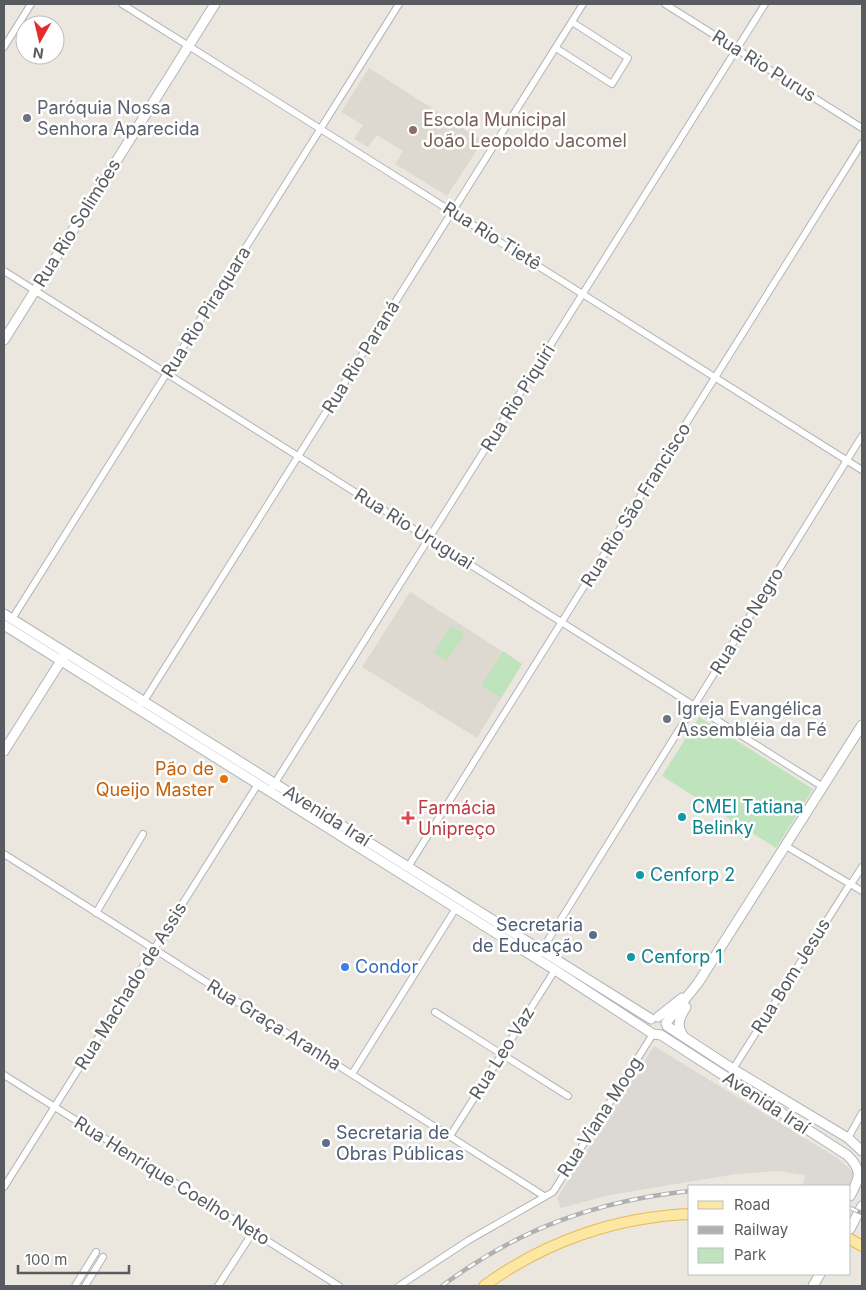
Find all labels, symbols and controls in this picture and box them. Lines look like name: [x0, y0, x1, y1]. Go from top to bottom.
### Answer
north arrow: [15, 15, 65, 65]
street label: Rua Rio Purus: [709, 25, 820, 106]
text: N: [32, 44, 45, 63]
place label: Paróquia Nossa Senhora Aparecida: [37, 97, 200, 139]
place label: Escola Municipal João Leopoldo Jacomel: [423, 109, 627, 151]
marker: Paróquia Nossa Senhora Aparecida: [21, 112, 33, 124]
marker: Escola Municipal João Leopoldo Jacomel: [407, 124, 419, 136]
street label: Rua Rio Solimões: [29, 155, 124, 291]
street label: Rua Rio Tietê: [439, 197, 545, 274]
street label: Rua Rio Piraquara: [157, 242, 254, 381]
street label: Rua Rio Paraná: [318, 297, 404, 417]
street label: Rua Rio Piquiri: [476, 340, 559, 455]
street label: Rua Rio São Francisco: [576, 419, 695, 591]
street label: Rua Rio Uruguai: [351, 484, 478, 574]
street label: Rua Rio Negro: [705, 564, 788, 678]
place label: Igreja Evangélica Assembléia da Fé: [677, 698, 827, 740]
marker: Igreja Evangélica Assembléia da Fé: [661, 713, 673, 725]
place label: Pão de Queijo Master: [96, 758, 214, 800]
marker: Pão de Queijo Master: [218, 773, 230, 785]
street label: Avenida Iraí: [280, 781, 375, 851]
place label: CMEI Tatiana Belinky: [692, 796, 804, 838]
place label: Farmácia Unipreço: [418, 797, 496, 839]
marker: CMEI Tatiana Belinky: [676, 811, 688, 823]
marker: Farmácia Unipreço: [402, 812, 414, 824]
place label: Cenforp 2: [650, 864, 735, 885]
marker: Cenforp 2: [634, 869, 646, 881]
street label: Rua Machado de Assis: [70, 898, 191, 1073]
place label: Secretaria de Educação: [472, 914, 583, 956]
street label: Rua Bom Jesus: [747, 915, 834, 1037]
marker: Secretaria de Educação: [587, 929, 599, 941]
place label: Cenforp 1: [641, 946, 723, 967]
marker: Cenforp 1: [625, 951, 637, 963]
place label: Condor: [355, 956, 418, 977]
marker: Condor: [339, 961, 351, 973]
street label: Rua Graça Aranha: [203, 975, 345, 1074]
street label: Rua Leo Vaz: [465, 1002, 538, 1103]
street label: Rua Viana Moog: [553, 1053, 646, 1181]
street label: Avenida Iraí: [719, 1067, 814, 1139]
street label: Rua Henrique Coelho Neto: [71, 1112, 274, 1249]
place label: Secretaria de Obras Públicas: [336, 1122, 464, 1164]
marker: Secretaria de Obras Públicas: [320, 1137, 332, 1149]
legend: [688, 1185, 851, 1275]
text: Road: [734, 1195, 770, 1214]
text: Railway: [734, 1220, 789, 1239]
scale bar: [18, 1242, 129, 1274]
text: Park: [734, 1245, 767, 1264]
text: 100 m: [25, 1250, 67, 1269]

